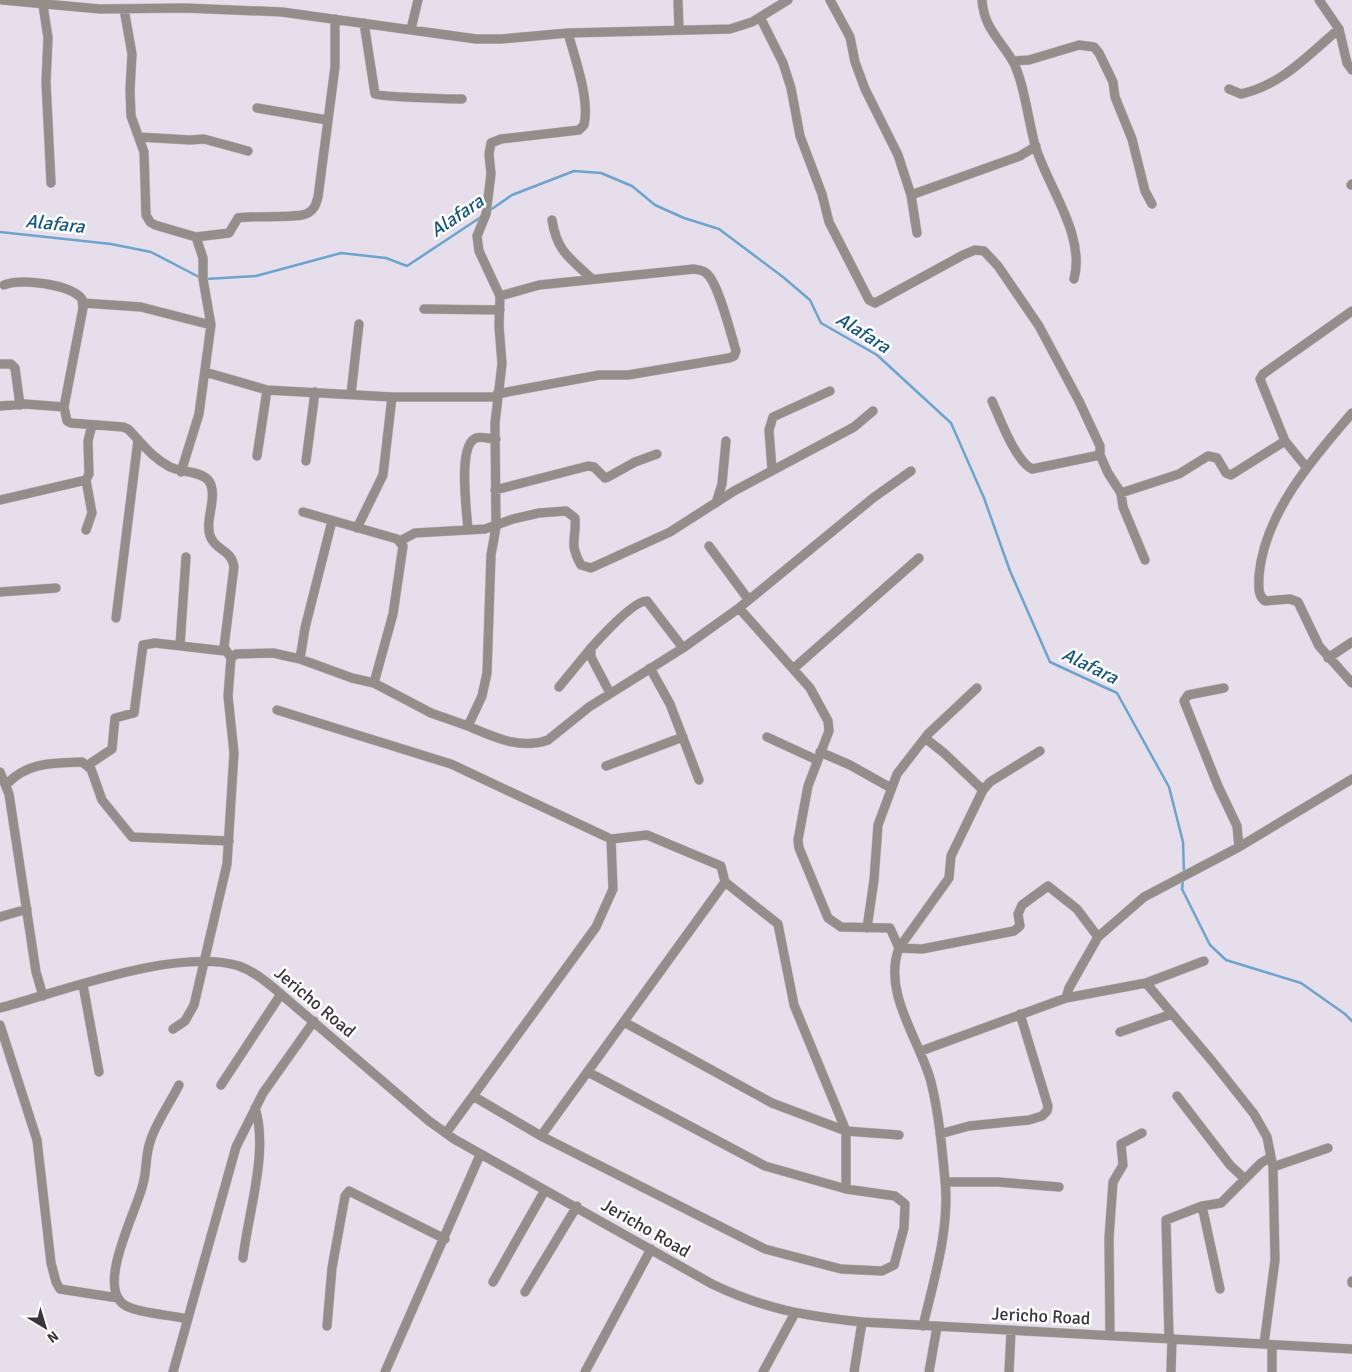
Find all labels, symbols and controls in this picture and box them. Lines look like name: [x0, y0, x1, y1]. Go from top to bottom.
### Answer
water label: Alafara: [426, 189, 489, 242]
water label: Alafara: [24, 209, 87, 239]
water label: Alafara: [832, 307, 896, 360]
water label: Alafara: [1058, 642, 1123, 690]
street label: Jericho Road: [270, 962, 360, 1042]
street label: Jericho Road: [598, 1194, 694, 1262]
north arrow: [20, 1302, 70, 1352]
street label: Jericho Road: [991, 1302, 1091, 1330]
text: N: [44, 1327, 62, 1347]

